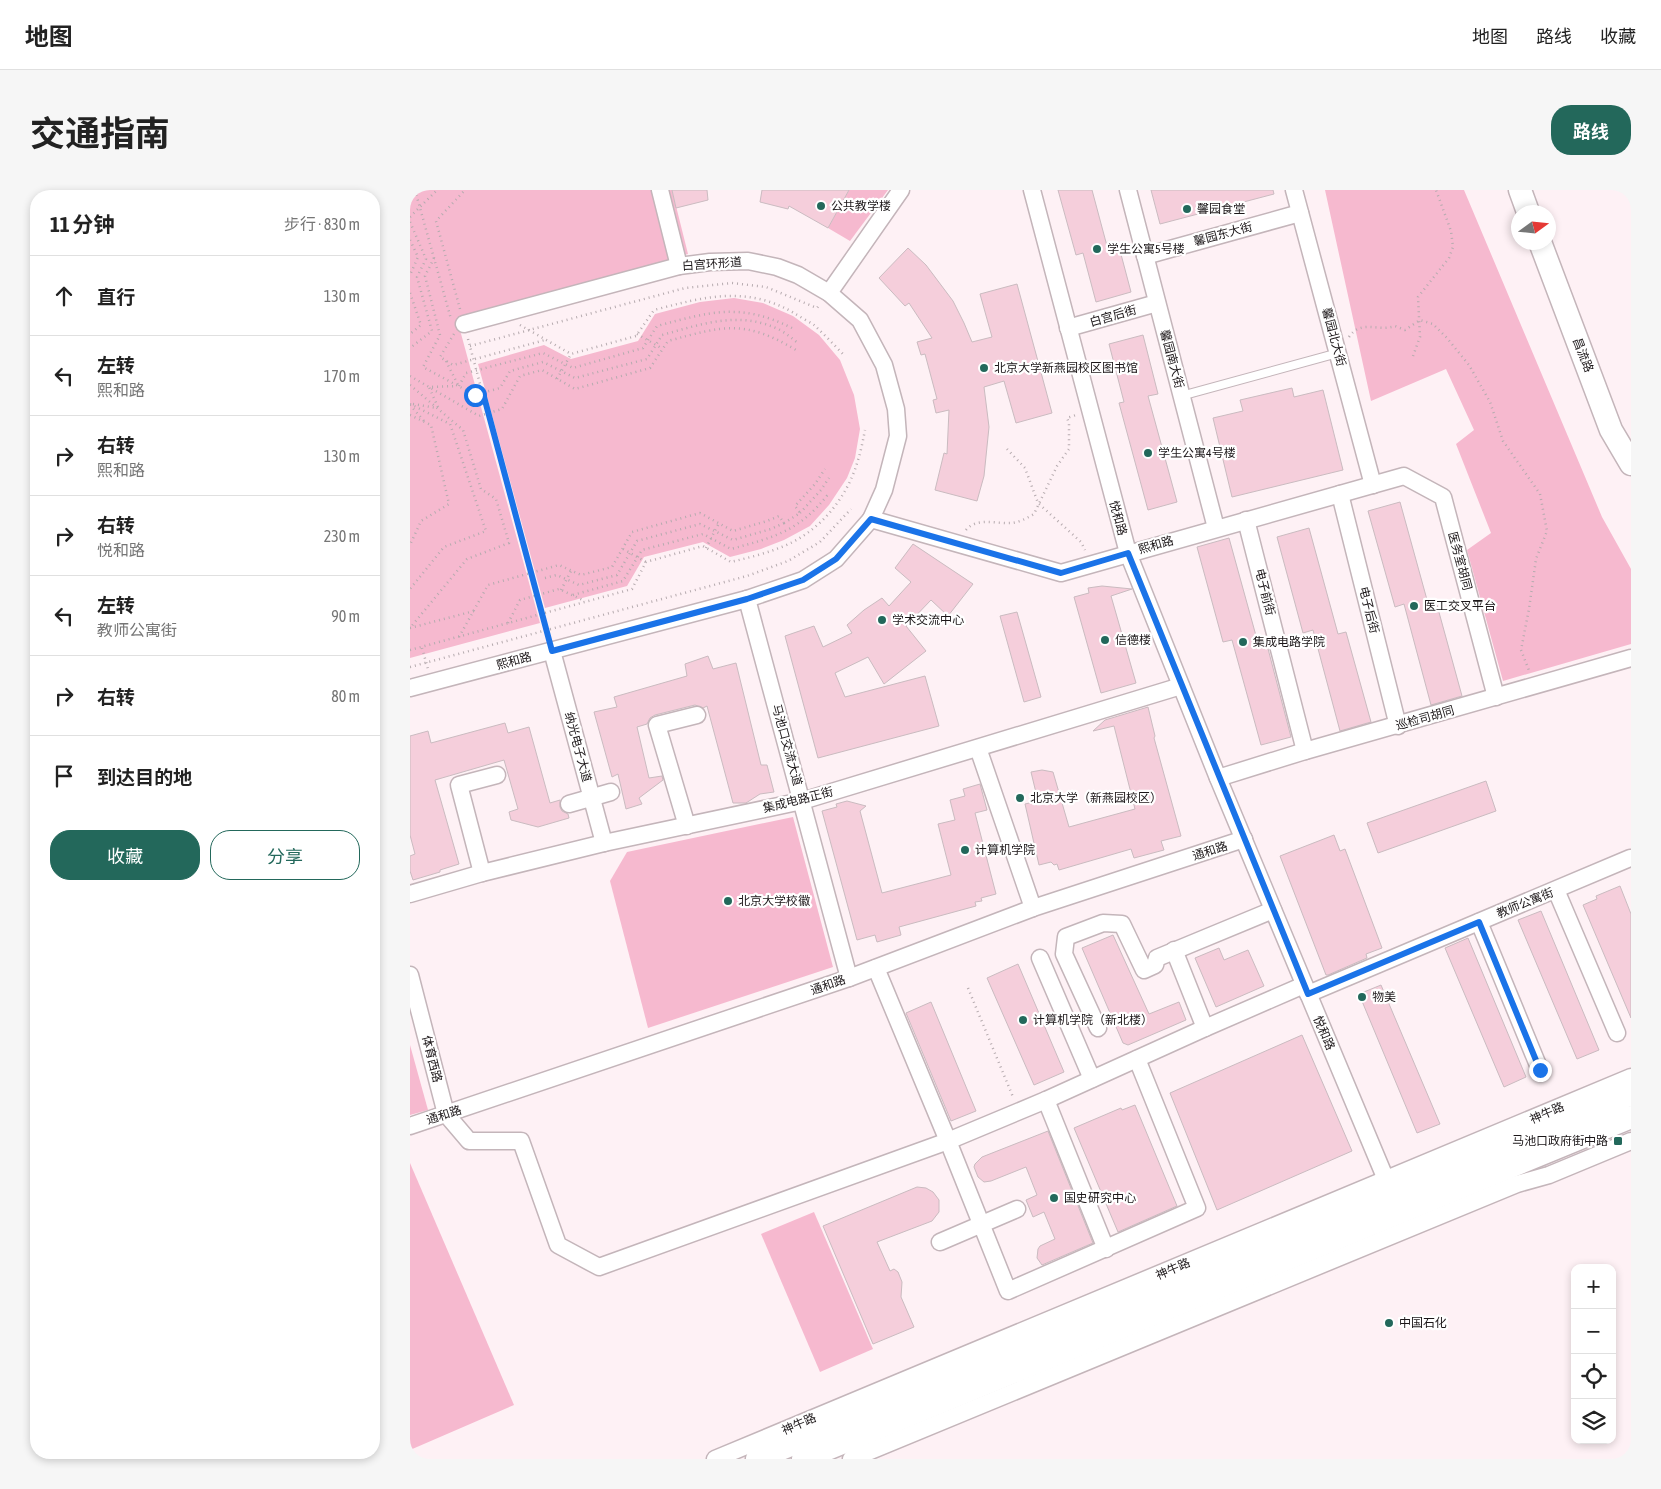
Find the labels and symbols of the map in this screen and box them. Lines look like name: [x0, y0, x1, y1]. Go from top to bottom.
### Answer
place label: 公共教学楼: [831, 199, 891, 213]
marker: 公共教学楼: [815, 200, 827, 212]
place label: 馨园食堂: [1197, 202, 1245, 216]
marker: 馨园食堂: [1181, 203, 1193, 215]
north arrow: [1511, 205, 1556, 250]
street label: 馨园东大街: [1192, 219, 1254, 249]
place label: 学生公寓5号楼: [1107, 242, 1185, 256]
marker: 学生公寓5号楼: [1091, 243, 1103, 255]
street label: 白宫环形道: [682, 255, 742, 273]
street label: 白宫后街: [1088, 303, 1138, 329]
street label: 馨园北大街: [1319, 306, 1349, 368]
street label: 馨园南大街: [1157, 328, 1187, 390]
street label: 昌流路: [1570, 336, 1596, 374]
place label: 北京大学新燕园校区图书馆: [994, 361, 1138, 375]
marker: 北京大学新燕园校区图书馆: [978, 362, 990, 374]
route start: [464, 384, 487, 407]
place label: 学生公寓4号楼: [1158, 446, 1236, 460]
marker: 学生公寓4号楼: [1142, 447, 1154, 459]
street label: 悦和路: [1107, 499, 1129, 537]
street label: 医务室胡同: [1445, 530, 1475, 592]
street label: 熙和路: [1137, 533, 1175, 557]
street label: 电子前街: [1252, 567, 1278, 617]
street label: 电子后街: [1356, 585, 1382, 635]
place label: 医工交叉平台: [1424, 599, 1496, 613]
marker: 医工交叉平台: [1408, 600, 1420, 612]
place label: 学术交流中心: [892, 613, 964, 627]
marker: 学术交流中心: [876, 614, 888, 626]
place label: 信德楼: [1115, 633, 1151, 647]
marker: 信德楼: [1099, 634, 1111, 646]
place label: 集成电路学院: [1253, 635, 1325, 649]
marker: 集成电路学院: [1237, 636, 1249, 648]
street label: 熙和路: [495, 650, 533, 672]
street label: 马池口交流大道: [769, 703, 805, 787]
street label: 巡检司胡同: [1394, 703, 1456, 733]
street label: 纳光电子大道: [562, 710, 594, 784]
street label: 集成电路正街: [761, 784, 835, 816]
place label: 北京大学（新燕园校区）: [1030, 791, 1162, 805]
marker: 北京大学（新燕园校区）: [1014, 792, 1026, 804]
street label: 通和路: [1191, 839, 1229, 863]
place label: 计算机学院: [975, 843, 1035, 857]
marker: 计算机学院: [959, 844, 971, 856]
street label: 教师公寓街: [1495, 885, 1555, 921]
place label: 北京大学校徽: [738, 894, 811, 908]
marker: 北京大学校徽: [722, 895, 734, 907]
street label: 通和路: [809, 973, 847, 997]
place label: 物美: [1372, 990, 1396, 1004]
marker: 物美: [1356, 991, 1368, 1003]
place label: 计算机学院（新北楼）: [1033, 1013, 1153, 1027]
marker: 计算机学院（新北楼）: [1017, 1014, 1029, 1026]
street label: 悦和路: [1311, 1014, 1337, 1052]
street label: 体育西路: [419, 1034, 445, 1084]
route end: [1529, 1059, 1552, 1082]
street label: 神牛路: [1528, 1100, 1566, 1126]
street label: 通和路: [425, 1103, 463, 1127]
place label: 马池口政府街中路: [1512, 1134, 1608, 1148]
marker: 马池口政府街中路: [1612, 1135, 1624, 1147]
place label: 国史研究中心: [1064, 1191, 1136, 1205]
marker: 国史研究中心: [1048, 1192, 1060, 1204]
street label: 神牛路: [1154, 1256, 1192, 1282]
place label: 中国石化: [1399, 1316, 1447, 1330]
marker: 中国石化: [1383, 1317, 1395, 1329]
street label: 神牛路: [780, 1411, 818, 1437]

